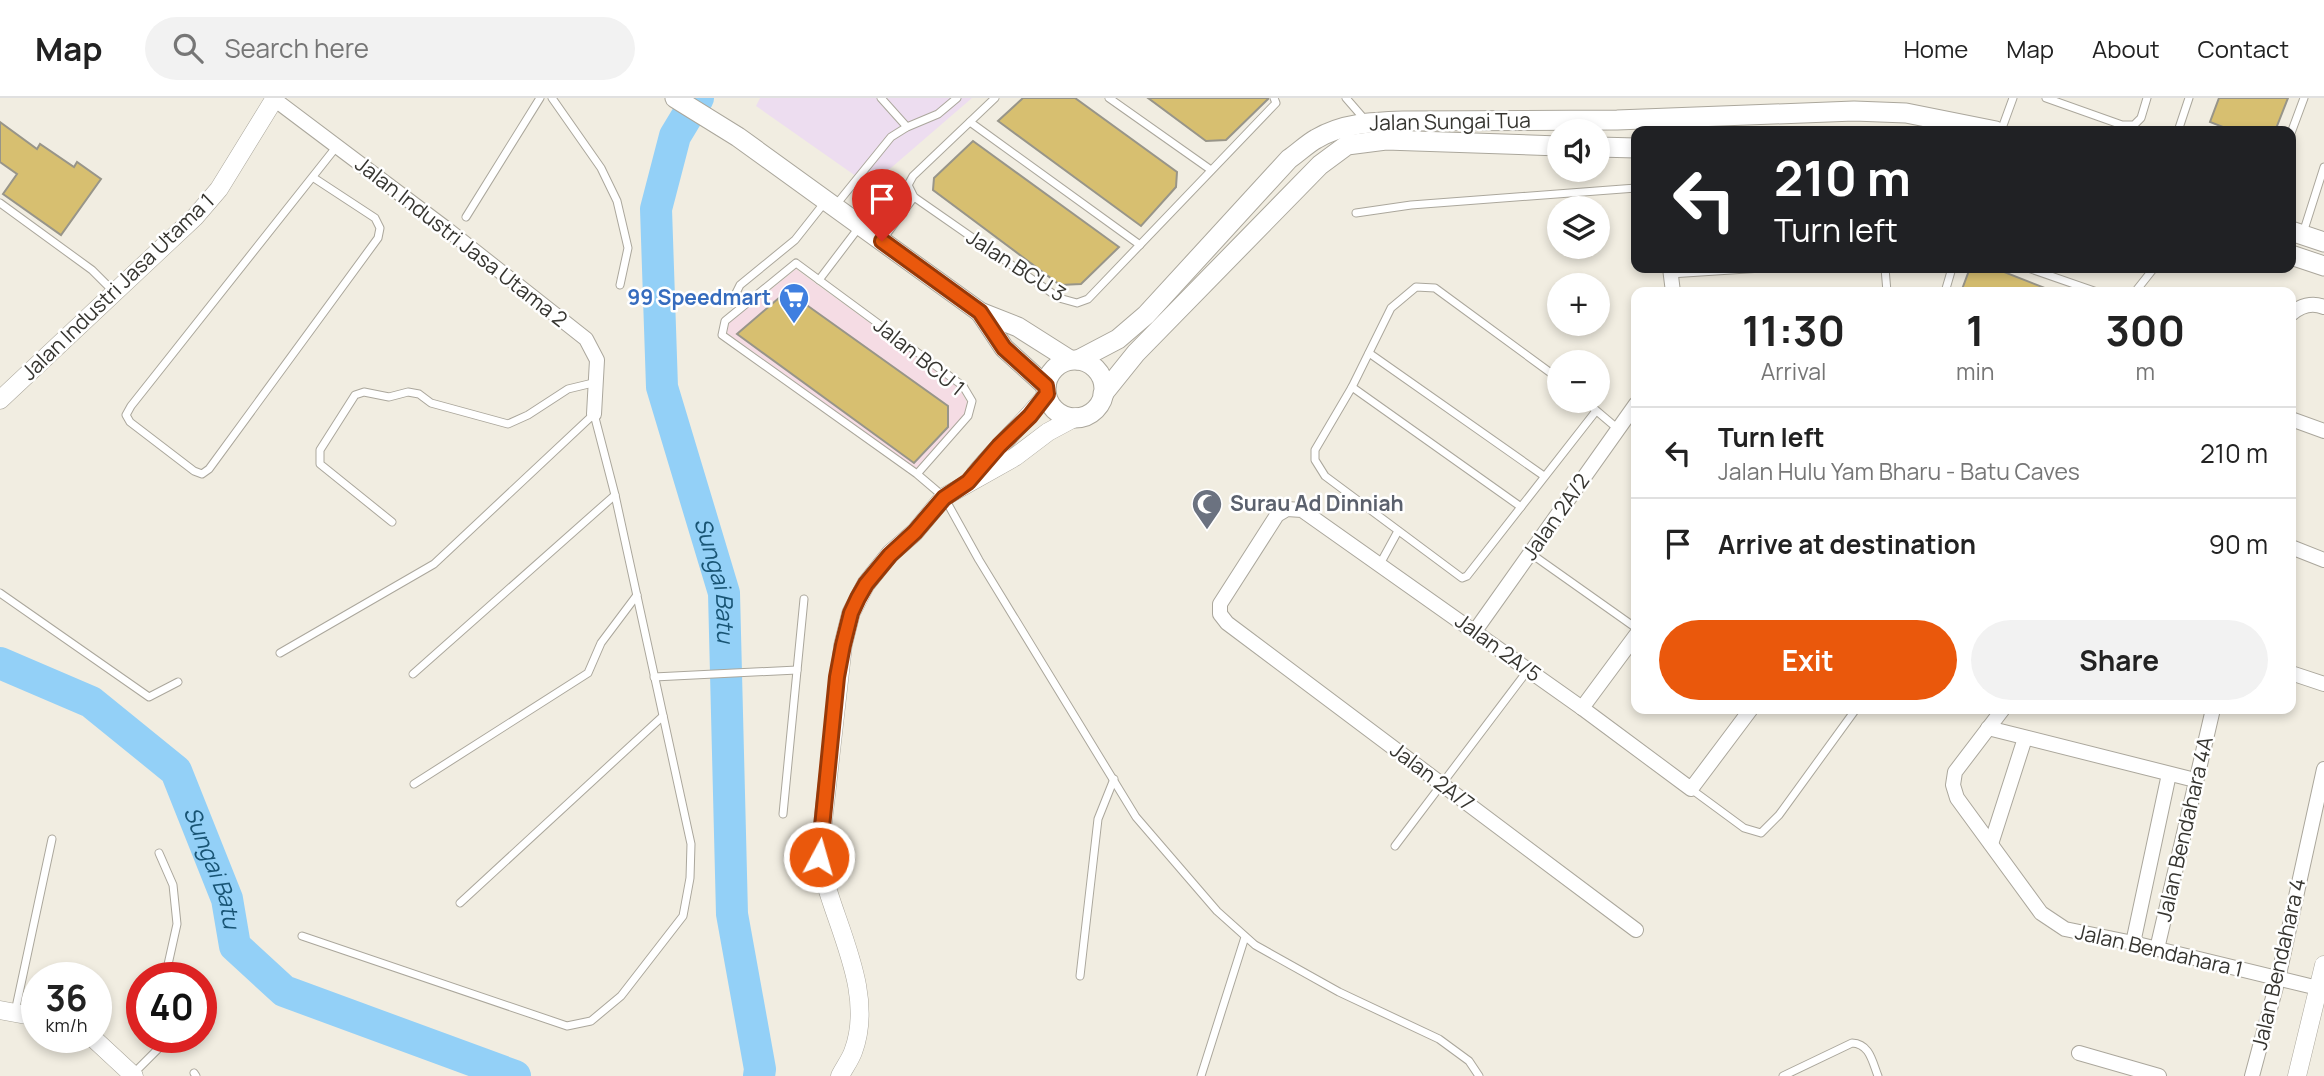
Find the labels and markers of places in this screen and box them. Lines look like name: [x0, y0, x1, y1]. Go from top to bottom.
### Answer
pin: [852, 169, 912, 241]
supermarket icon: 99 Speedmart: [777, 281, 811, 325]
place label: 99 Speedmart: [627, 283, 771, 311]
mosque icon: Surau Ad Dinniah: [1190, 487, 1224, 531]
place label: Surau Ad Dinniah: [1230, 489, 1404, 517]

